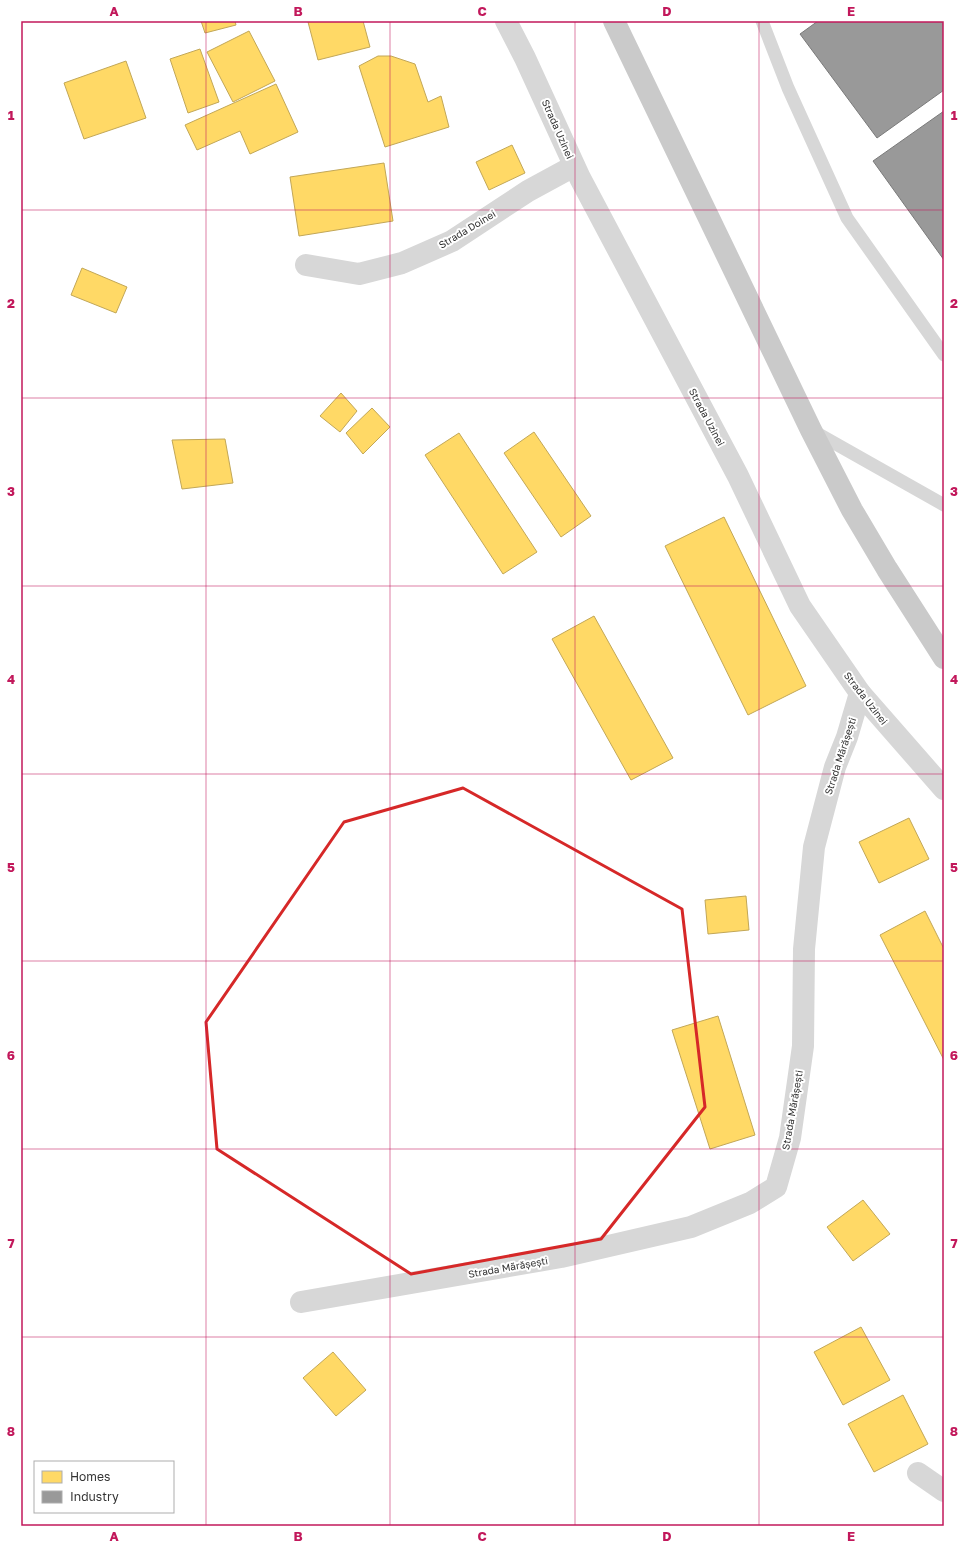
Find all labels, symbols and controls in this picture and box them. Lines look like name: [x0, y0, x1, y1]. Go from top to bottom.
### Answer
text: A: [109, 3, 119, 19]
text: B: [293, 3, 303, 19]
text: C: [477, 3, 487, 19]
text: D: [662, 3, 672, 19]
text: E: [847, 3, 855, 19]
street label: Strada Uzinei: [540, 97, 576, 161]
text: 1: [8, 107, 15, 123]
text: 1: [951, 107, 958, 123]
street label: Strada Doinei: [436, 207, 498, 251]
text: 2: [7, 295, 15, 311]
text: 2: [950, 295, 958, 311]
street label: Strada Uzinei: [687, 386, 727, 448]
text: 3: [7, 483, 15, 499]
text: 3: [950, 483, 958, 499]
street label: Strada Uzinei: [842, 669, 890, 727]
text: 4: [7, 671, 15, 687]
text: 4: [950, 671, 958, 687]
street label: Strada Mărășești: [822, 716, 859, 797]
text: 5: [7, 859, 15, 875]
text: 5: [950, 859, 958, 875]
text: 6: [7, 1047, 15, 1063]
text: 6: [950, 1047, 958, 1063]
street label: Strada Mărășești: [779, 1069, 806, 1151]
text: 7: [7, 1235, 15, 1251]
text: 7: [950, 1235, 958, 1251]
street label: Strada Mărășești: [467, 1254, 549, 1281]
text: 8: [7, 1423, 15, 1439]
text: 8: [950, 1423, 958, 1439]
legend: [34, 1461, 174, 1513]
text: Homes: [70, 1469, 110, 1484]
text: Industry: [70, 1489, 119, 1504]
text: A: [109, 1528, 119, 1544]
text: B: [293, 1528, 303, 1544]
text: C: [477, 1528, 487, 1544]
text: D: [662, 1528, 672, 1544]
text: E: [847, 1528, 855, 1544]

